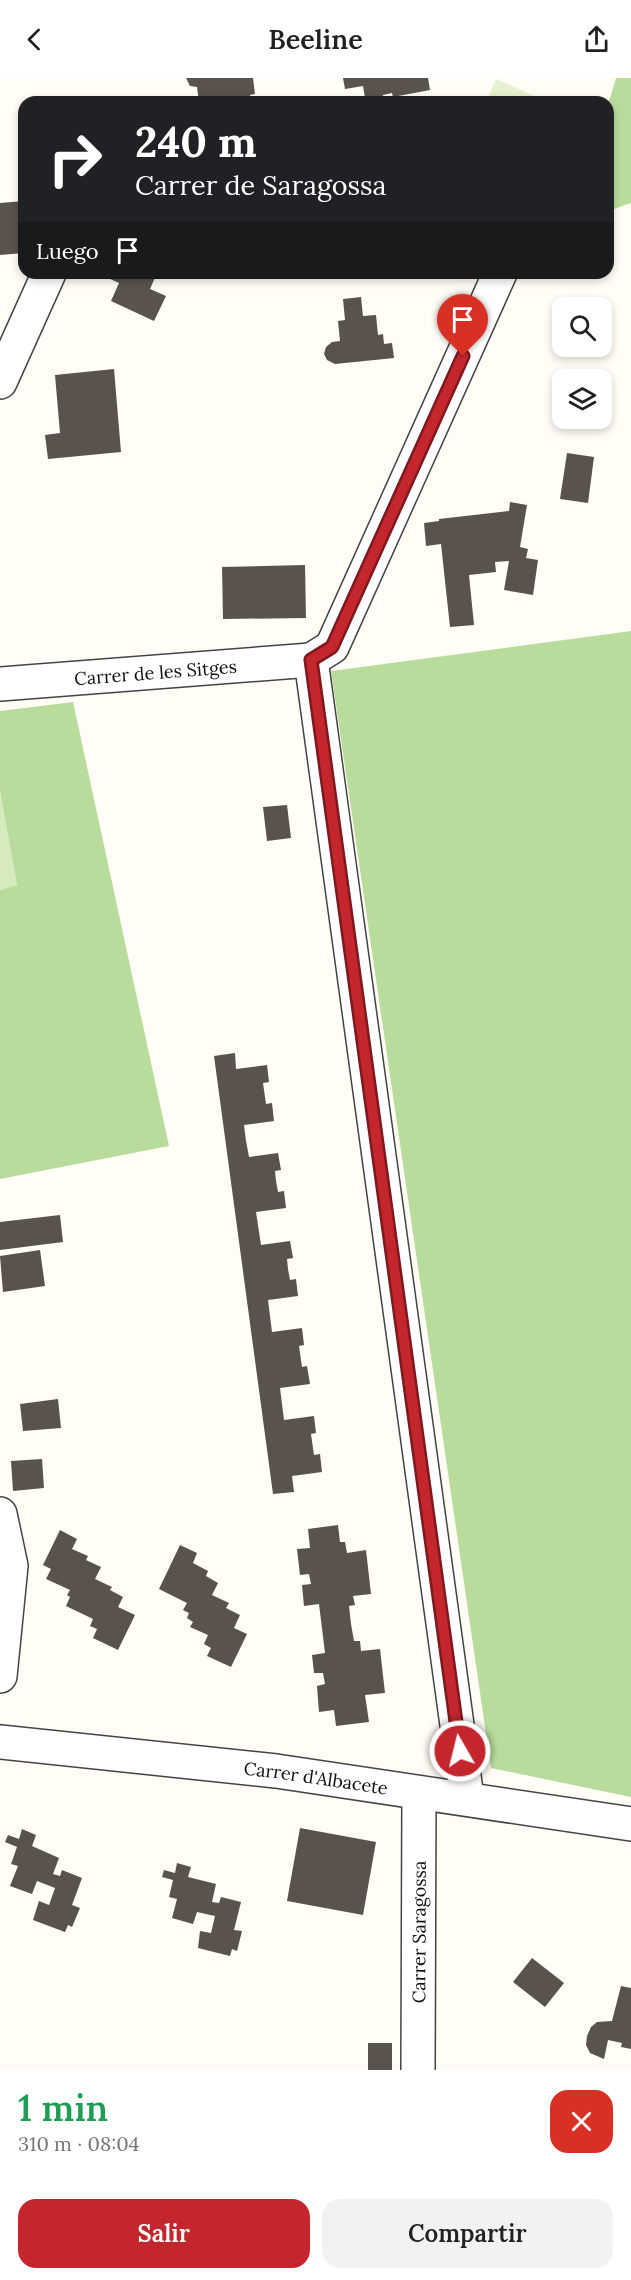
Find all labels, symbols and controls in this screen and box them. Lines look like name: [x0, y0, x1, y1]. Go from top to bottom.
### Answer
text: Beeline: [268, 22, 363, 56]
icon: back: [18, 23, 51, 56]
icon: share: [580, 23, 613, 56]
text: 240 m: [135, 115, 257, 169]
icon: right: [36, 120, 114, 198]
text: Carrer de Saragossa: [135, 168, 387, 202]
icon: arrive: [111, 234, 144, 267]
text: Luego: [36, 237, 99, 265]
pin: [437, 294, 488, 356]
map controls: [552, 297, 612, 429]
button: search: [552, 297, 612, 357]
icon: arrive: [446, 303, 479, 336]
button: layers: [552, 369, 612, 429]
street label: Carrer de les Sitges: [73, 654, 238, 690]
position arrow: [428, 1719, 492, 1783]
street label: Carrer d'Albacete: [243, 1756, 390, 1799]
street label: Carrer Saragossa: [407, 1861, 430, 2003]
text: 1 min: [18, 2085, 108, 2131]
button: close: [550, 2090, 613, 2153]
text: 310 m · 08:04: [18, 2131, 139, 2156]
button: Salir: [18, 2199, 310, 2268]
button: Compartir: [322, 2199, 613, 2268]

